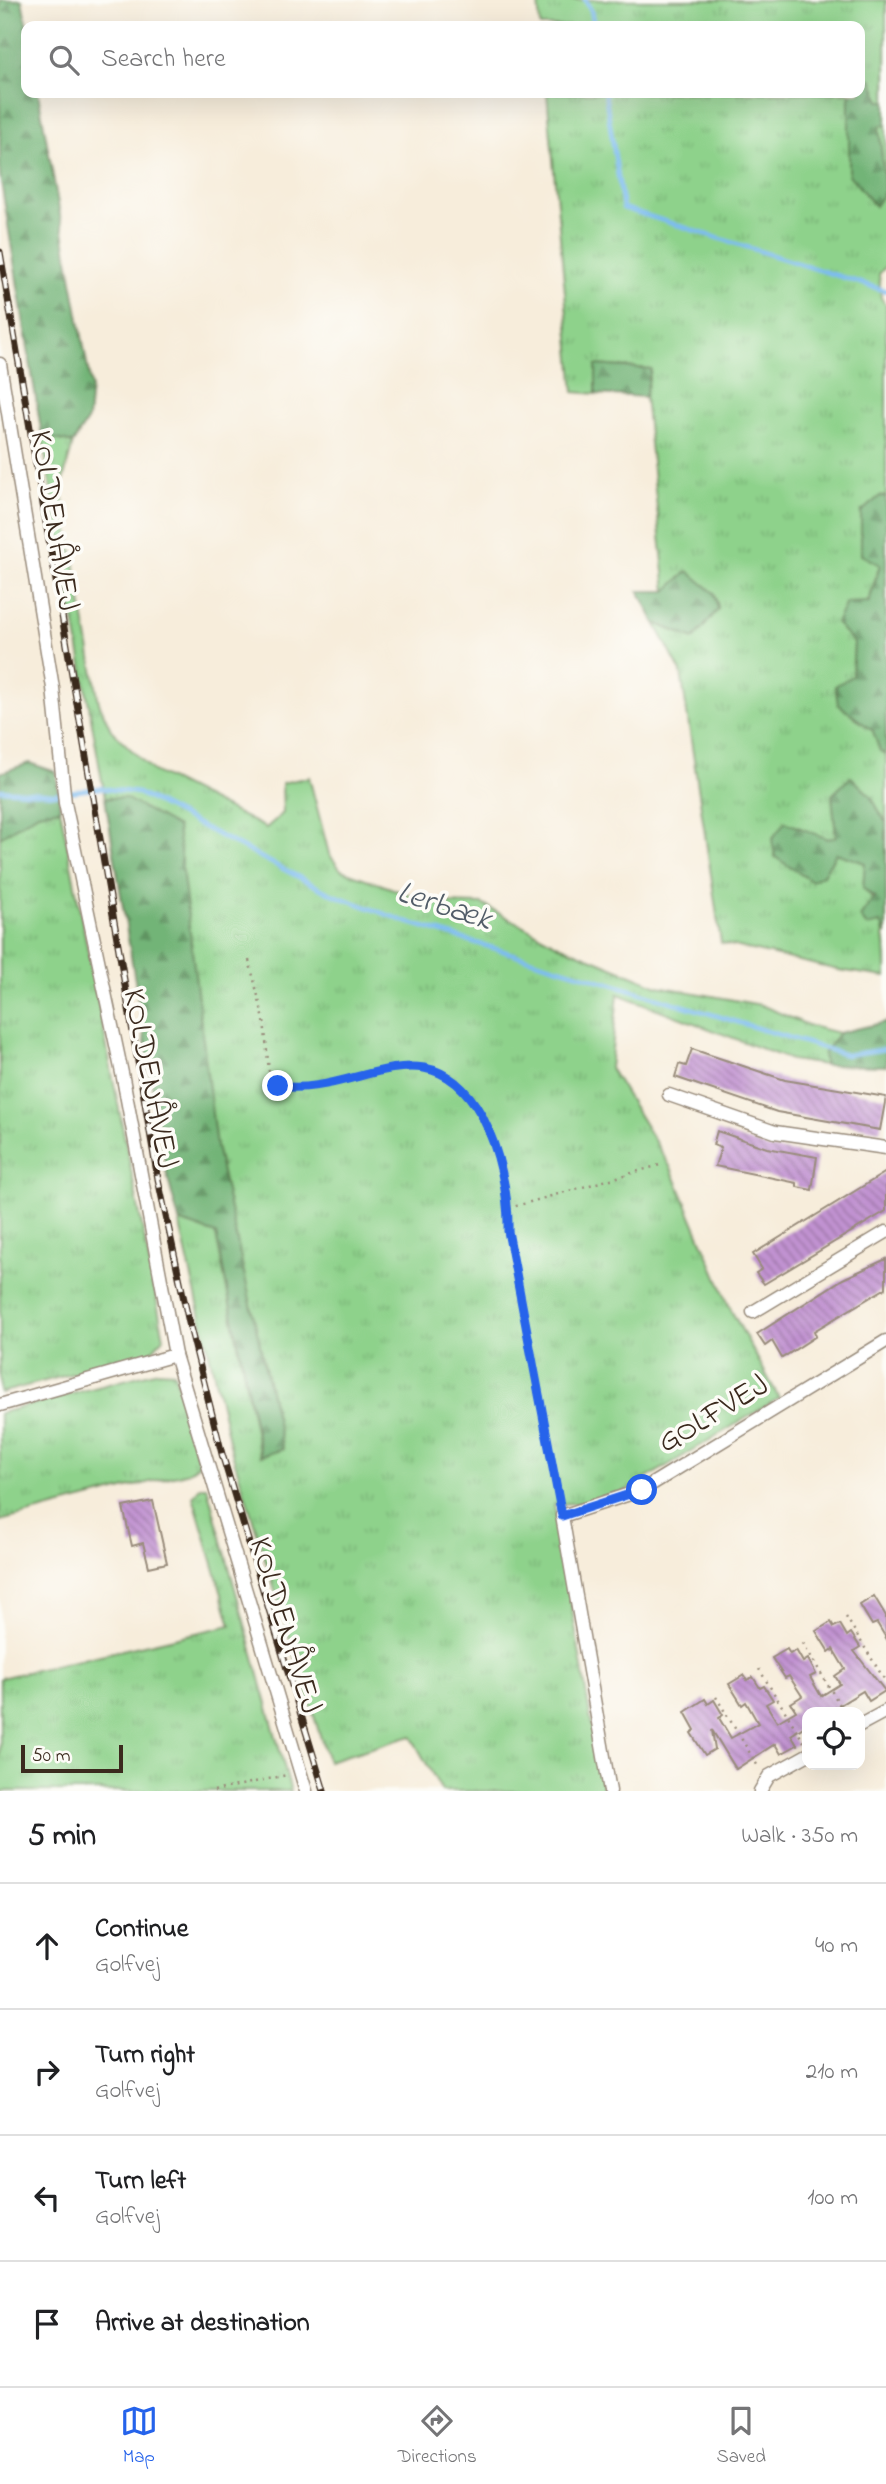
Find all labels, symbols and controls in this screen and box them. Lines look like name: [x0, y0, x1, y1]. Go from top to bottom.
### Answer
search box: [21, 21, 865, 98]
icon: search: [45, 41, 83, 79]
text: Search here: [101, 41, 226, 79]
street label: KOLDENÅVEJ: [16, 427, 90, 615]
water label: Lerbæk: [390, 869, 499, 945]
street label: KOLDENÅVEJ: [109, 985, 189, 1173]
route end: [262, 1070, 293, 1101]
street label: GOLFVEJ: [649, 1363, 779, 1467]
route start: [626, 1474, 657, 1505]
street label: KOLDENÅVEJ: [235, 1532, 333, 1720]
map controls: [802, 1707, 865, 1770]
button: locate: [802, 1707, 865, 1770]
scale bar: [21, 1742, 122, 1774]
text: 50 m: [32, 1743, 71, 1770]
text: 5 min: [28, 1815, 96, 1859]
text: Walk · 350 m: [741, 1820, 858, 1853]
text: Continue: [95, 1911, 188, 1949]
icon: ahead: [28, 1927, 66, 1965]
text: 40 m: [815, 1930, 858, 1963]
text: Golfvej: [95, 1949, 160, 1982]
text: Turn right: [95, 2037, 195, 2075]
icon: right: [28, 2053, 66, 2091]
text: 210 m: [806, 2056, 858, 2089]
text: Golfvej: [95, 2075, 160, 2108]
text: Turn left: [95, 2163, 186, 2201]
icon: left: [28, 2179, 66, 2217]
text: 100 m: [807, 2182, 858, 2215]
text: Golfvej: [95, 2201, 160, 2234]
icon: arrive: [28, 2305, 66, 2343]
text: Arrive at destination: [95, 2305, 310, 2343]
tab: Map: [120, 2402, 158, 2471]
tab: Directions: [398, 2402, 477, 2471]
tab: Saved: [717, 2402, 766, 2471]

